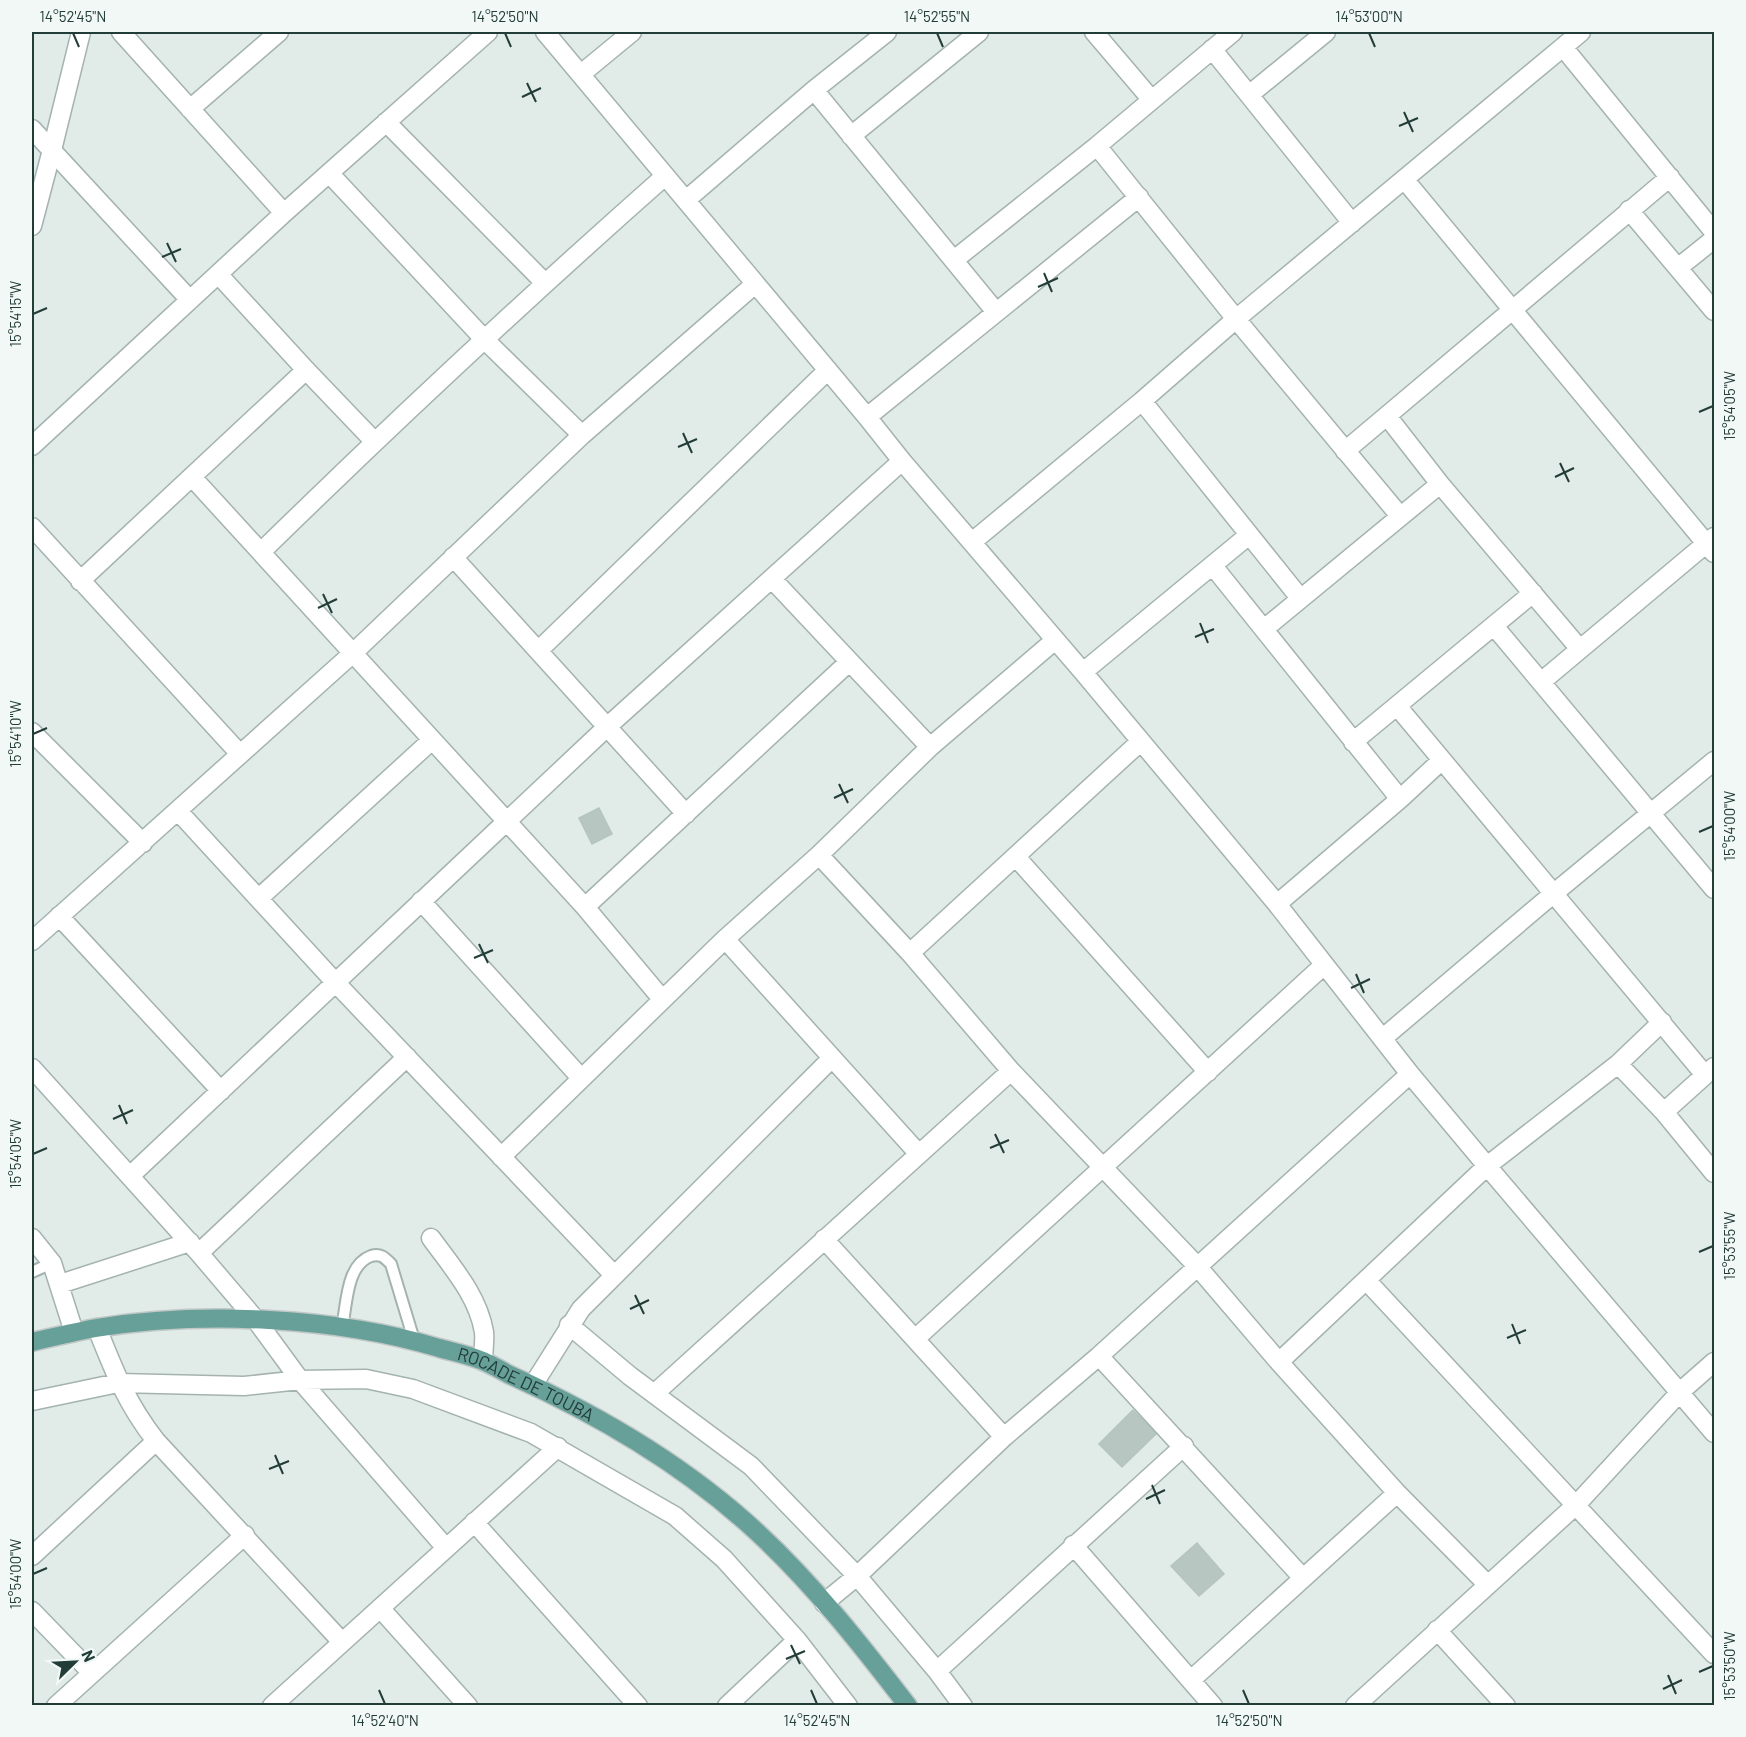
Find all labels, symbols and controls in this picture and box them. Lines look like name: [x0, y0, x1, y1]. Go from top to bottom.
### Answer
text: 14°52'45"N: [40, 7, 106, 25]
text: 14°52'50"N: [471, 7, 539, 25]
text: 14°52'55"N: [904, 7, 970, 25]
text: 14°53'00"N: [1335, 7, 1403, 25]
text: 15°54'15"W: [6, 281, 24, 347]
text: 15°54'05"W: [1720, 371, 1738, 441]
text: 15°54'10"W: [6, 700, 24, 768]
text: 15°54'00"W: [1720, 791, 1738, 861]
text: 15°54'05"W: [6, 1119, 24, 1189]
text: 15°53'55"W: [1720, 1212, 1738, 1280]
street label: ROCADE DE TOUBA: [455, 1342, 598, 1426]
text: 15°54'00"W: [6, 1539, 24, 1609]
text: 15°53'50"W: [1720, 1631, 1738, 1701]
north arrow: [45, 1632, 105, 1692]
text: N: [78, 1647, 100, 1664]
text: 14°52'40"N: [351, 1711, 419, 1729]
text: 14°52'45"N: [784, 1711, 850, 1729]
text: 14°52'50"N: [1215, 1711, 1283, 1729]

